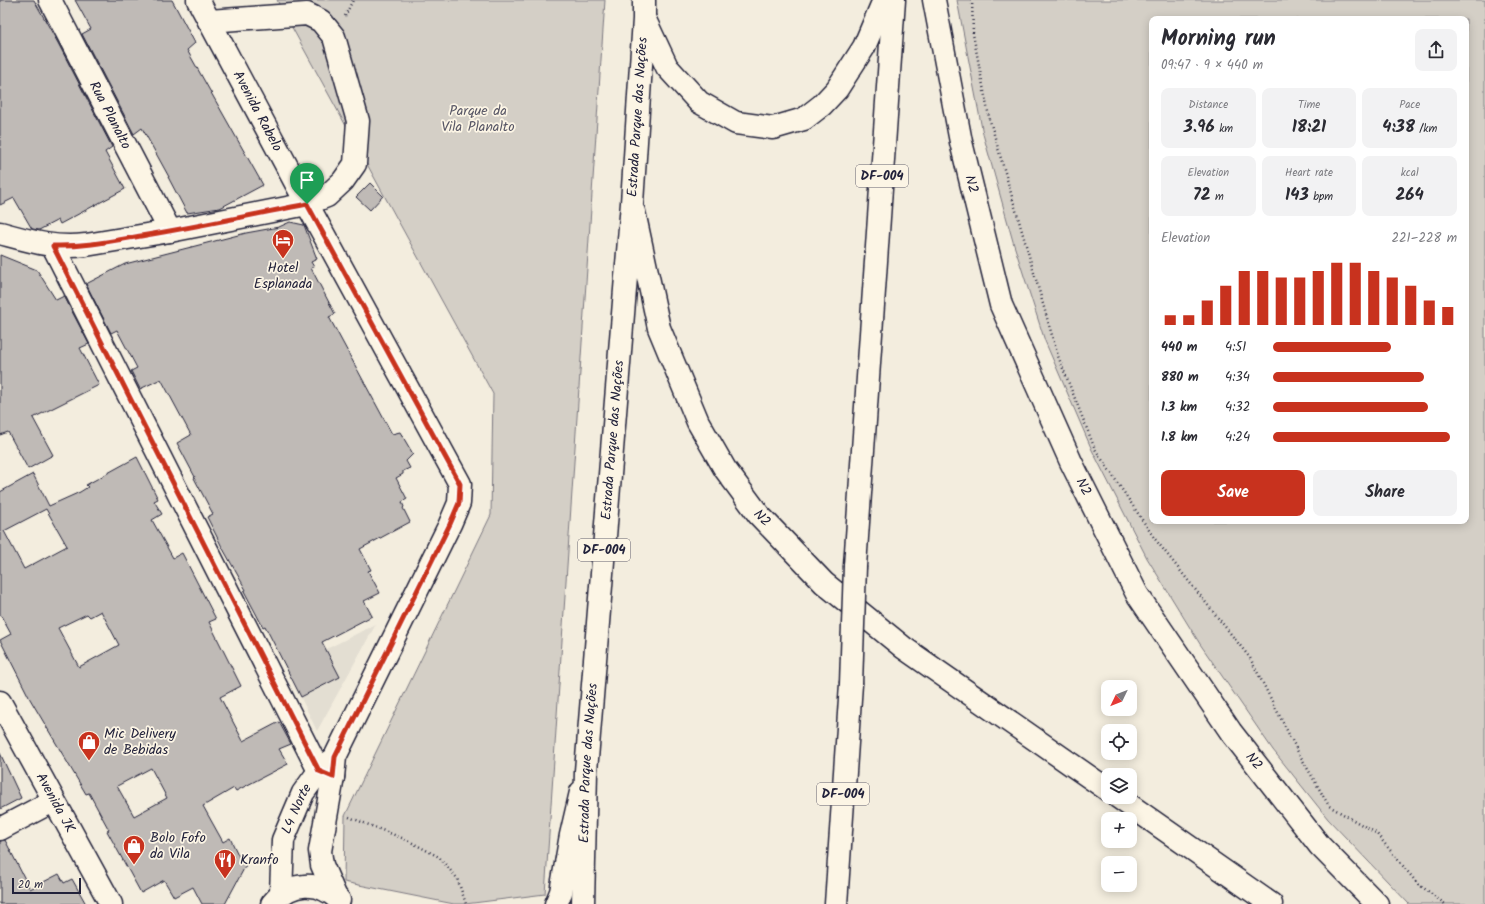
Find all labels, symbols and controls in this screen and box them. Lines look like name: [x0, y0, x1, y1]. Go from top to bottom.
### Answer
text: Morning run: [1161, 22, 1276, 57]
button: share: [1415, 29, 1457, 71]
street label: Estrada Parque das Nações: [621, 36, 654, 198]
text: 09:47 · 9 × 440 m: [1161, 55, 1263, 76]
street label: Avenida Rabelo: [227, 67, 288, 156]
street label: Rua Planalto: [83, 77, 137, 153]
text: Distance: [1189, 96, 1228, 114]
text: Time: [1298, 96, 1320, 114]
text: Pace: [1399, 96, 1420, 114]
park label: Parque da Vila Planalto: [441, 100, 515, 138]
text: 3.96: [1184, 114, 1215, 141]
text: 18:21: [1292, 114, 1326, 141]
text: 4:38: [1382, 114, 1415, 141]
text: km: [1215, 120, 1233, 138]
text: /km: [1415, 120, 1437, 138]
pin: [290, 163, 324, 204]
text: Elevation: [1188, 164, 1229, 182]
text: Heart rate: [1285, 164, 1333, 182]
text: kcal: [1401, 164, 1419, 182]
road number: DF-004: [856, 165, 908, 187]
icon: arrive: [296, 169, 318, 191]
street label: N2: [959, 173, 984, 195]
text: 72: [1193, 182, 1211, 209]
text: 143: [1285, 182, 1309, 209]
text: 264: [1395, 182, 1424, 209]
text: m: [1211, 188, 1224, 206]
text: bpm: [1309, 188, 1333, 206]
hotel icon: Hotel Esplanada: [270, 227, 296, 260]
text: Elevation: [1161, 228, 1210, 249]
text: 221–228 m: [1391, 228, 1457, 249]
place label: Hotel Esplanada: [254, 257, 312, 295]
text: 440 m: [1161, 337, 1198, 358]
text: 4:51: [1225, 337, 1246, 358]
street label: Estrada Parque das Nações: [595, 359, 630, 521]
text: 880 m: [1161, 367, 1199, 388]
text: 4:34: [1225, 367, 1250, 388]
text: 1.3 km: [1161, 397, 1197, 418]
text: 4:32: [1225, 397, 1250, 418]
text: 1.8 km: [1161, 427, 1198, 448]
text: 4:24: [1225, 427, 1250, 448]
button: Save: [1161, 470, 1305, 516]
button: Share: [1313, 470, 1457, 516]
street label: N2: [1070, 474, 1097, 500]
street label: N2: [748, 504, 776, 532]
road number: DF-004: [578, 539, 630, 561]
north arrow: [1101, 680, 1137, 716]
map controls: [1101, 680, 1137, 892]
street label: Estrada Parque das Nações: [573, 682, 604, 843]
place label: Mic Delivery de Bebidas: [104, 723, 176, 761]
button: locate: [1101, 724, 1137, 760]
shop icon: Mic Delivery de Bebidas: [76, 729, 102, 762]
street label: N2: [1240, 748, 1268, 775]
button: layers: [1101, 768, 1137, 804]
street label: Avenida JK: [30, 769, 81, 837]
street label: L4 Norte: [276, 778, 318, 838]
road number: DF-004: [817, 783, 869, 805]
button: +: [1101, 812, 1137, 848]
place label: Bolo Fofo da Vila: [150, 827, 206, 865]
shop icon: Bolo Fofo da Vila: [121, 833, 147, 866]
restaurant icon: Kranfo: [212, 847, 238, 880]
place label: Kranfo: [240, 849, 279, 871]
button: −: [1101, 856, 1137, 892]
scale bar: [12, 876, 81, 895]
text: 20 m: [18, 876, 43, 894]

